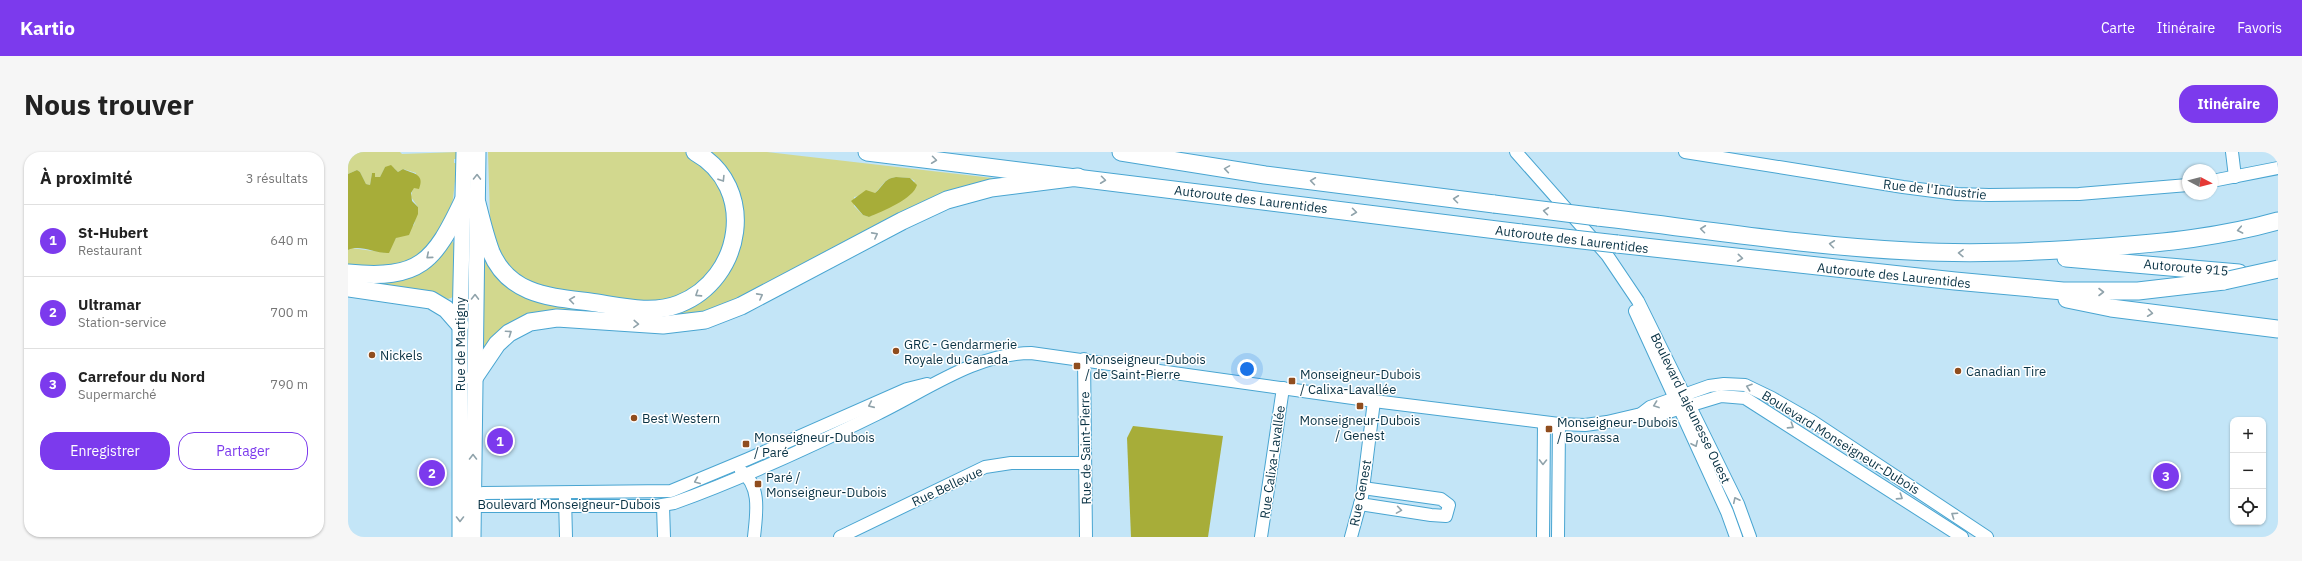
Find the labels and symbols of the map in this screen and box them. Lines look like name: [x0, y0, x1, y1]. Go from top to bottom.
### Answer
one-way arrow: [931, 155, 937, 164]
north arrow: [2182, 164, 2218, 200]
one-way arrow: [1224, 165, 1230, 174]
one-way arrow: [473, 174, 481, 180]
one-way arrow: [717, 175, 725, 182]
one-way arrow: [1099, 175, 1106, 184]
street label: Rue de l'Industrie: [1882, 176, 1987, 203]
one-way arrow: [1310, 177, 1316, 186]
street label: Autoroute des Laurentides: [1173, 182, 1329, 217]
one-way arrow: [1453, 195, 1459, 204]
one-way arrow: [1543, 206, 1549, 215]
one-way arrow: [1351, 207, 1357, 216]
street label: Autoroute des Laurentides: [1494, 222, 1650, 257]
one-way arrow: [1700, 225, 1706, 234]
one-way arrow: [2237, 225, 2243, 233]
one-way arrow: [871, 232, 878, 240]
one-way arrow: [1829, 240, 1835, 249]
one-way arrow: [1958, 249, 1964, 257]
one-way arrow: [427, 252, 434, 259]
one-way arrow: [1737, 253, 1743, 262]
street label: Autoroute 915: [2143, 255, 2229, 280]
street label: Autoroute des Laurentides: [1816, 259, 1972, 292]
one-way arrow: [2098, 288, 2104, 296]
one-way arrow: [695, 289, 702, 297]
one-way arrow: [756, 293, 763, 301]
one-way arrow: [471, 294, 479, 300]
street label: Rue de Martigny: [452, 296, 469, 391]
one-way arrow: [569, 296, 575, 305]
one-way arrow: [2147, 308, 2153, 317]
one-way arrow: [633, 320, 639, 328]
street label: Boulevard Lajeunesse Ouest: [1647, 330, 1734, 486]
one-way arrow: [505, 331, 512, 338]
place label: GRC - Gendarmerie Royale du Canada: [904, 336, 1017, 368]
marker: GRC - Gendarmerie Royale du Canada: [891, 346, 901, 356]
place label: Nickels: [380, 347, 423, 364]
marker: Nickels: [367, 350, 377, 360]
place label: Monseigneur-Dubois / de Saint-Pierre: [1085, 351, 1206, 383]
your location: [1237, 359, 1257, 379]
marker: Monseigneur-Dubois / de Saint-Pierre: [1072, 361, 1082, 371]
place label: Canadian Tire: [1966, 363, 2046, 380]
place label: Monseigneur-Dubois / Calixa-Lavallée: [1300, 366, 1421, 398]
marker: Canadian Tire: [1953, 366, 1963, 376]
marker: Monseigneur-Dubois / Calixa-Lavallée: [1287, 376, 1297, 386]
one-way arrow: [1746, 383, 1753, 392]
street label: Boulevard Monseigneur-Dubois: [1759, 387, 1923, 498]
street label: Rue de Saint-Pierre: [1076, 391, 1095, 505]
one-way arrow: [868, 400, 875, 408]
one-way arrow: [1653, 400, 1660, 408]
marker: Monseigneur-Dubois / Genest: [1355, 401, 1365, 411]
street label: Rue Calixa-Lavallée: [1256, 404, 1289, 520]
place label: Best Western: [642, 410, 720, 427]
place label: Monseigneur-Dubois / Genest: [1300, 412, 1420, 444]
marker: Best Western: [629, 413, 639, 423]
place label: Monseigneur-Dubois / Bourassa: [1557, 414, 1678, 446]
one-way arrow: [1787, 421, 1794, 429]
marker: Monseigneur-Dubois / Bourassa: [1544, 424, 1554, 434]
pin: 1: [487, 426, 513, 456]
place label: Monseigneur-Dubois / Paré: [754, 429, 875, 461]
marker: Monseigneur-Dubois / Paré: [741, 439, 751, 449]
one-way arrow: [1690, 440, 1698, 447]
one-way arrow: [469, 454, 477, 460]
pin: 2: [419, 458, 445, 488]
street label: Rue Genest: [1346, 458, 1375, 528]
one-way arrow: [1539, 459, 1547, 465]
pin: 3: [2153, 461, 2179, 491]
street label: Rue Bellevue: [909, 463, 985, 510]
place label: Paré / Monseigneur-Dubois: [766, 469, 887, 501]
one-way arrow: [694, 476, 701, 484]
marker: Paré / Monseigneur-Dubois: [753, 479, 763, 489]
one-way arrow: [1896, 493, 1903, 500]
street label: Boulevard Monseigneur-Dubois: [477, 496, 661, 513]
one-way arrow: [1733, 497, 1741, 505]
one-way arrow: [1396, 505, 1402, 514]
one-way arrow: [1952, 513, 1959, 520]
one-way arrow: [456, 516, 464, 522]

